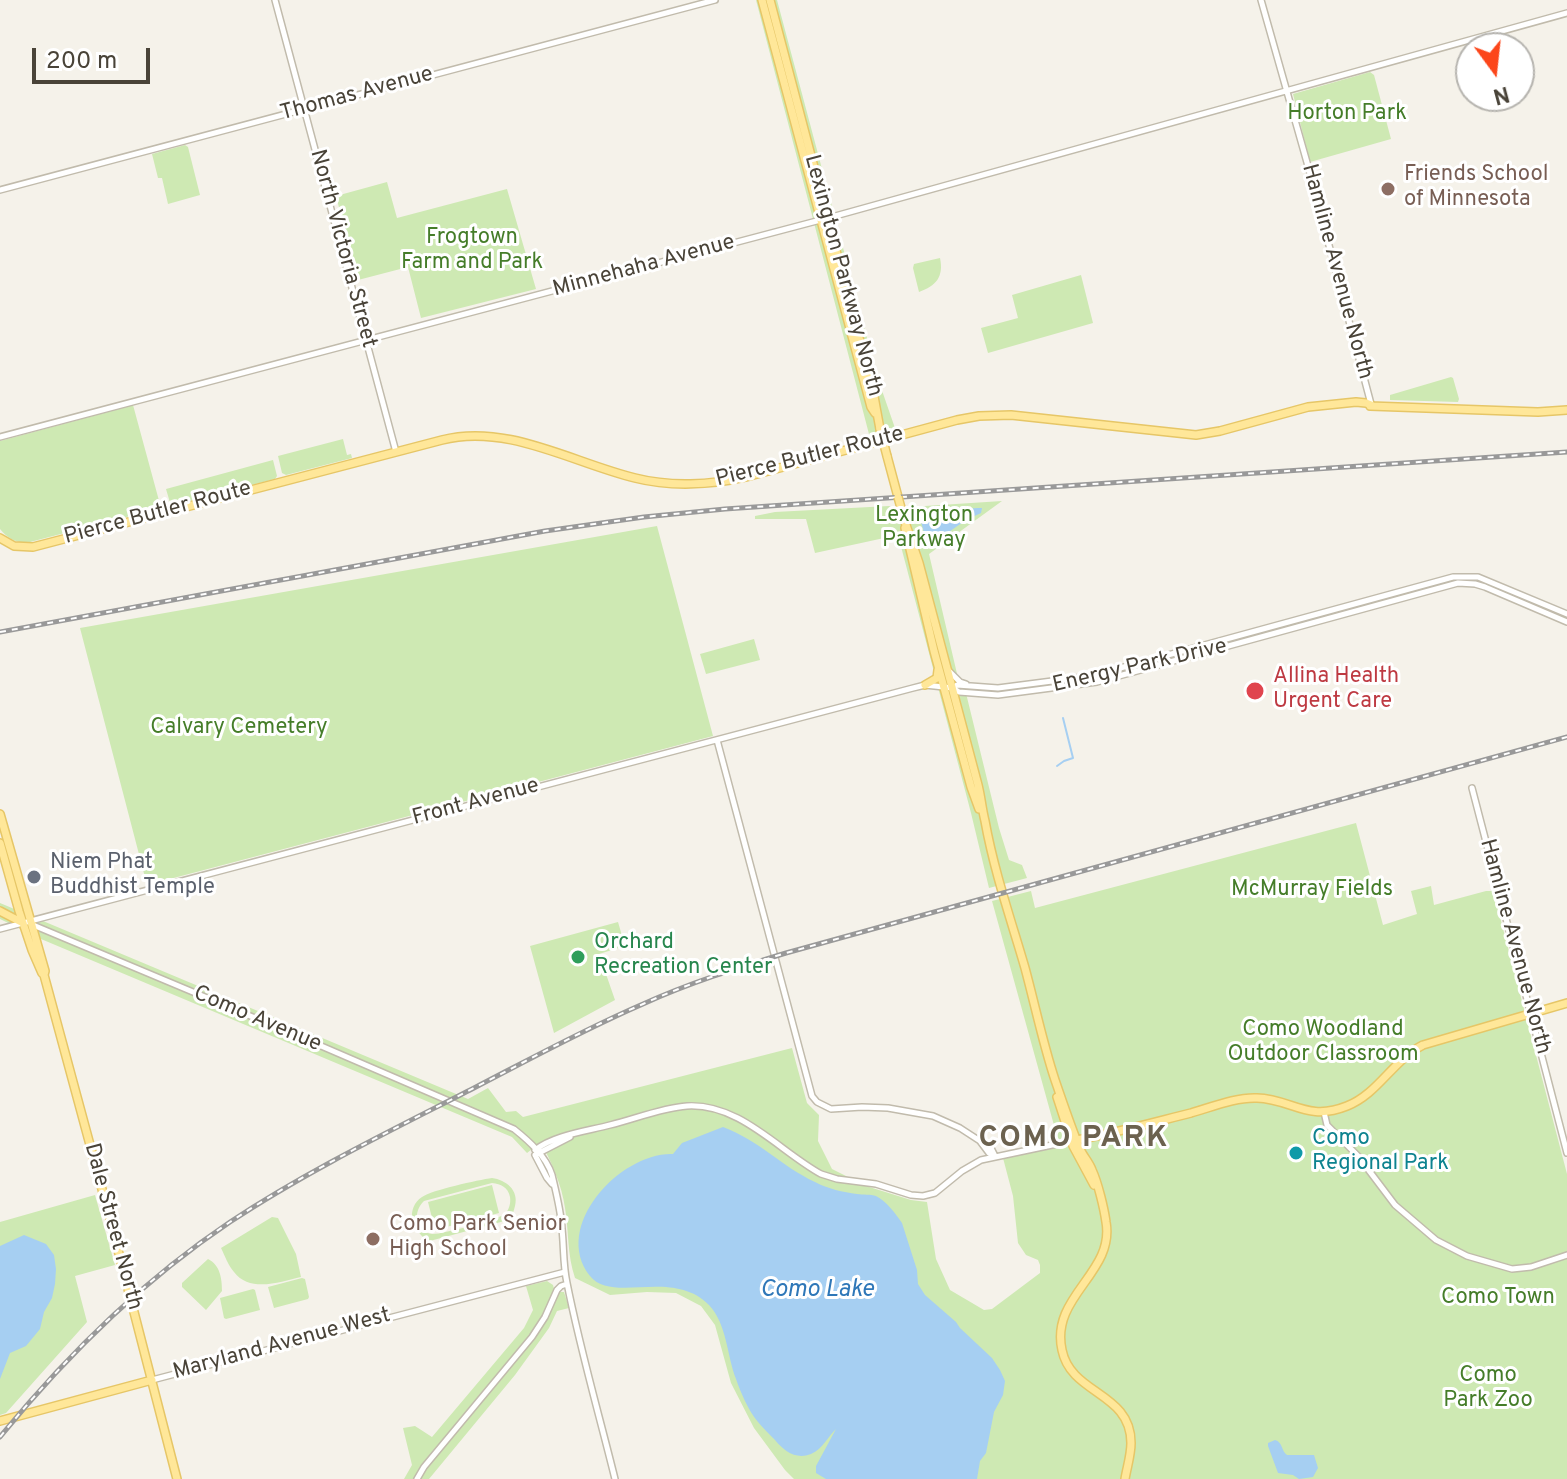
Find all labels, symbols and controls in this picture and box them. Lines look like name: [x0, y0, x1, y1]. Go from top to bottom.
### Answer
scale bar: [36, 32, 154, 82]
north arrow: [1455, 32, 1535, 112]
text: 200 m: [46, 47, 117, 77]
street label: Thomas Avenue: [278, 62, 436, 128]
text: N: [1490, 79, 1512, 109]
park label: Horton Park: [1287, 102, 1407, 128]
street label: North Victoria Street: [303, 147, 381, 351]
street label: Lexington Parkway North: [797, 152, 887, 400]
street label: Hamline Avenue North: [1295, 161, 1377, 383]
place label: Friends School of Minnesota: [1404, 163, 1549, 214]
marker: Friends School of Minnesota: [1379, 180, 1397, 198]
park label: Frogtown Farm and Park: [401, 226, 543, 278]
street label: Minnehaha Avenue: [550, 230, 738, 304]
street label: Pierce Butler Route: [713, 422, 907, 494]
street label: Pierce Butler Route: [62, 476, 254, 552]
park label: Lexington Parkway: [875, 504, 973, 556]
street label: Energy Park Drive: [1050, 634, 1230, 700]
place label: Allina Health Urgent Care: [1273, 665, 1399, 716]
marker: Allina Health Urgent Care: [1244, 680, 1266, 702]
park label: Calvary Cemetery: [150, 716, 328, 742]
street label: Front Avenue: [410, 773, 542, 833]
street label: Hamline Avenue North: [1473, 836, 1555, 1058]
place label: Niem Phat Buddhist Temple: [50, 851, 215, 902]
marker: Niem Phat Buddhist Temple: [25, 868, 43, 886]
park label: McMurray Fields: [1231, 878, 1393, 904]
place label: Orchard Recreation Center: [594, 931, 773, 982]
marker: Orchard Recreation Center: [569, 948, 587, 966]
street label: Como Avenue: [189, 981, 325, 1059]
park label: Como Woodland Outdoor Classroom: [1227, 1018, 1419, 1070]
district label: COMO PARK: [979, 1122, 1169, 1158]
place label: Como Regional Park: [1312, 1127, 1449, 1178]
street label: Dale Street North: [77, 1141, 147, 1313]
marker: Como Regional Park: [1287, 1144, 1305, 1162]
place label: Como Park Senior High School: [389, 1213, 566, 1264]
marker: Como Park Senior High School: [364, 1230, 382, 1248]
water label: Como Lake: [760, 1277, 874, 1305]
park label: Como Town: [1441, 1286, 1555, 1312]
street label: Maryland Avenue West: [170, 1303, 394, 1387]
park label: Como Park Zoo: [1443, 1364, 1533, 1416]

